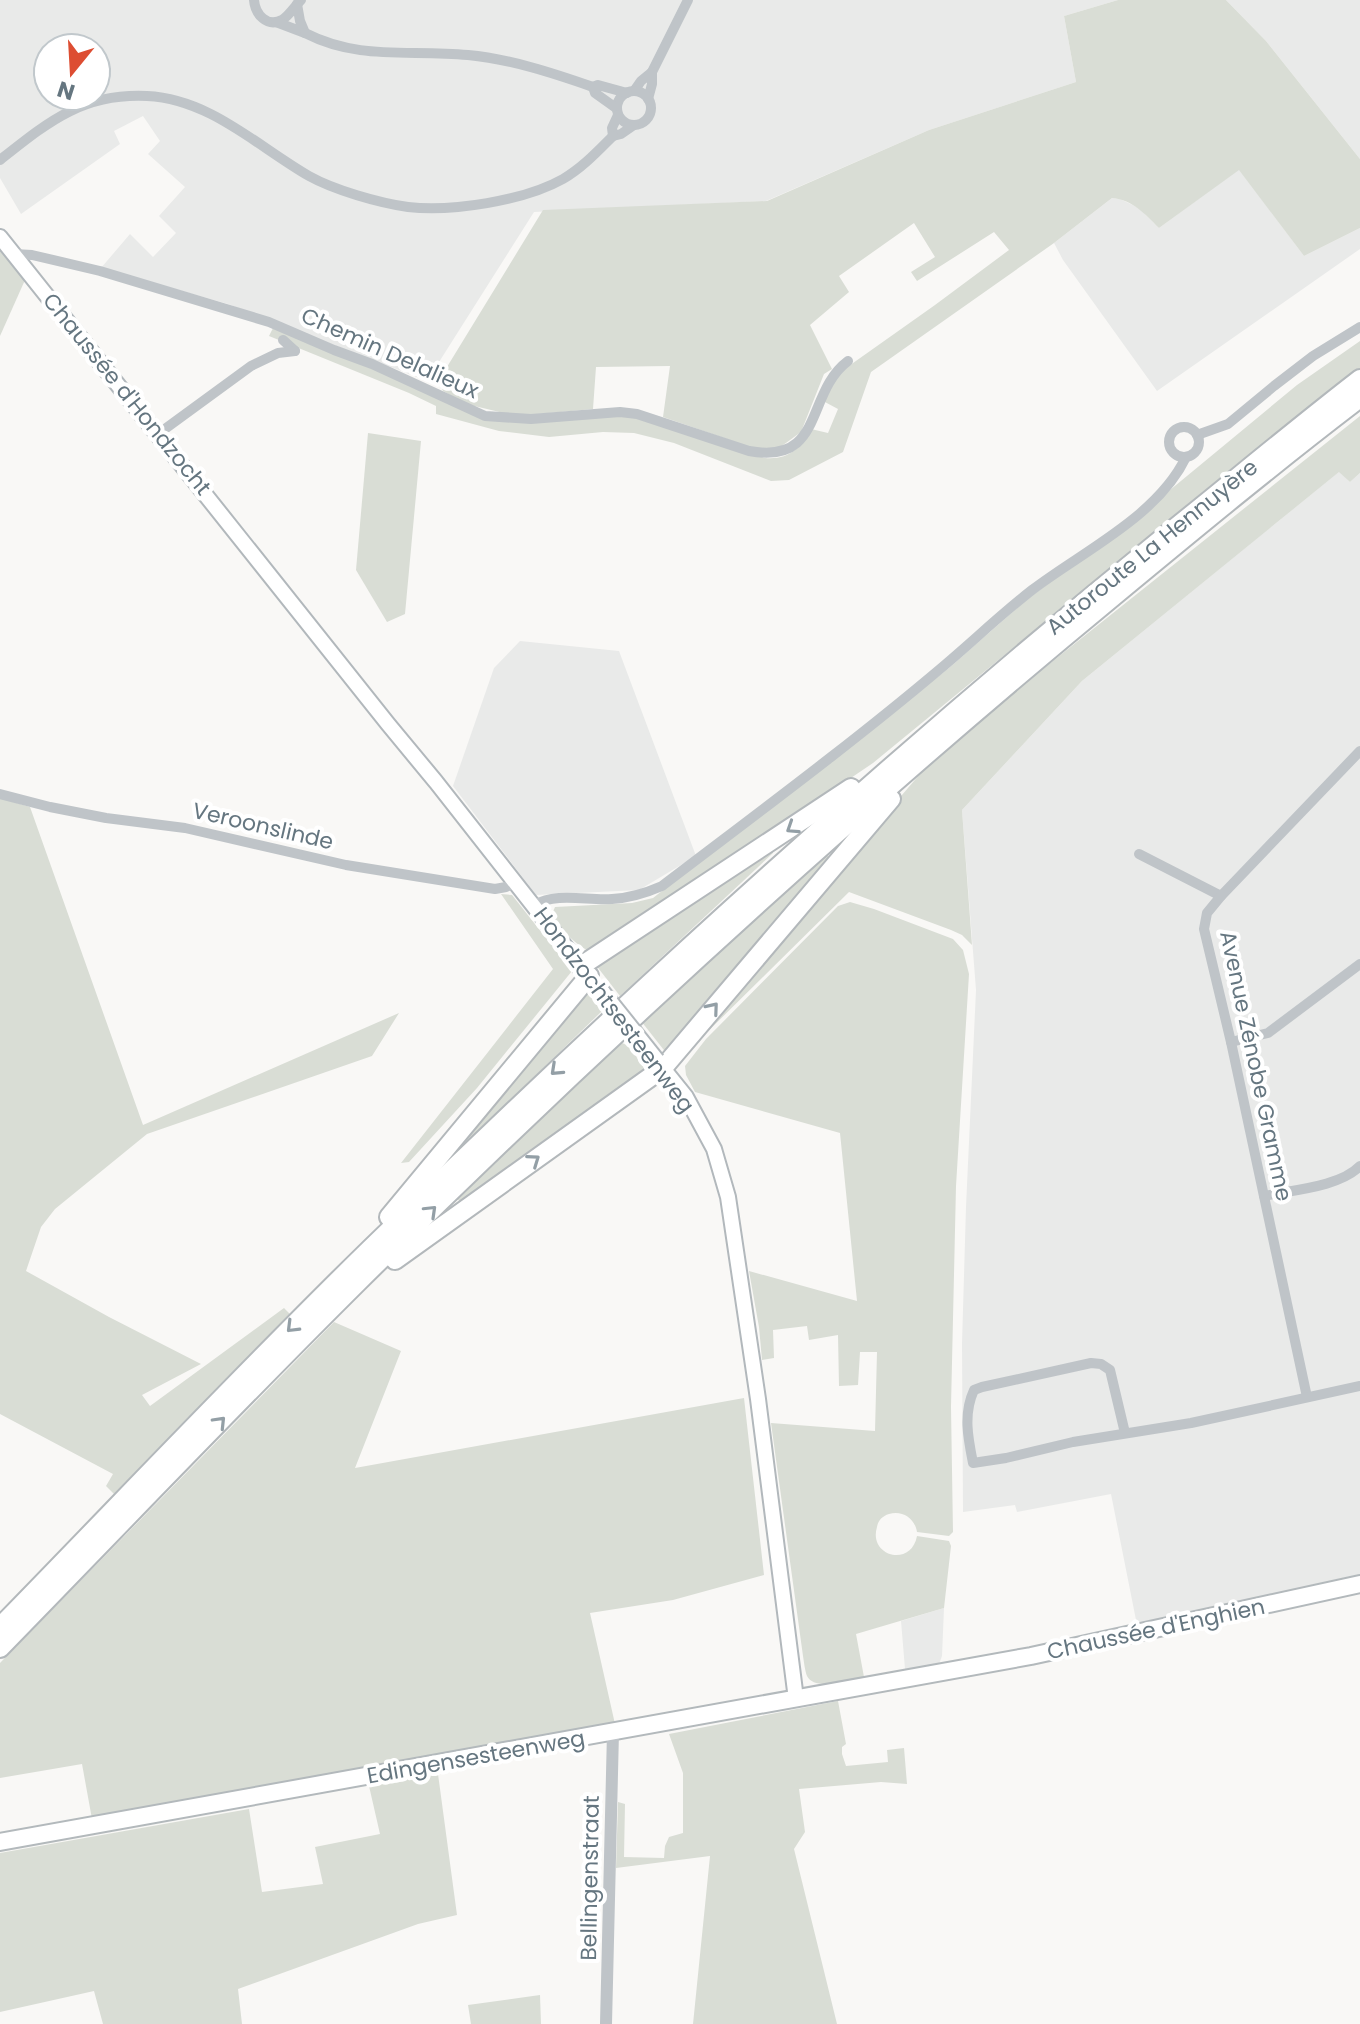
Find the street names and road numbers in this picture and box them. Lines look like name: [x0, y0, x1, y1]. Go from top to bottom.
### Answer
street label: Chaussée d'Hondzocht: [36, 286, 218, 502]
street label: Chemin Delalieux: [296, 300, 484, 406]
street label: Autoroute La Hennuyère: [1040, 452, 1264, 642]
street label: Veroonslinde: [189, 795, 337, 857]
street label: Hondzochtsesteenweg: [526, 901, 702, 1119]
street label: Avenue Zénobe Gramme: [1212, 928, 1300, 1204]
street label: Chaussée d'Enghien: [1044, 1591, 1268, 1667]
street label: Edingensesteenweg: [365, 1723, 587, 1791]
street label: Bellingenstraat: [573, 1795, 607, 1961]

